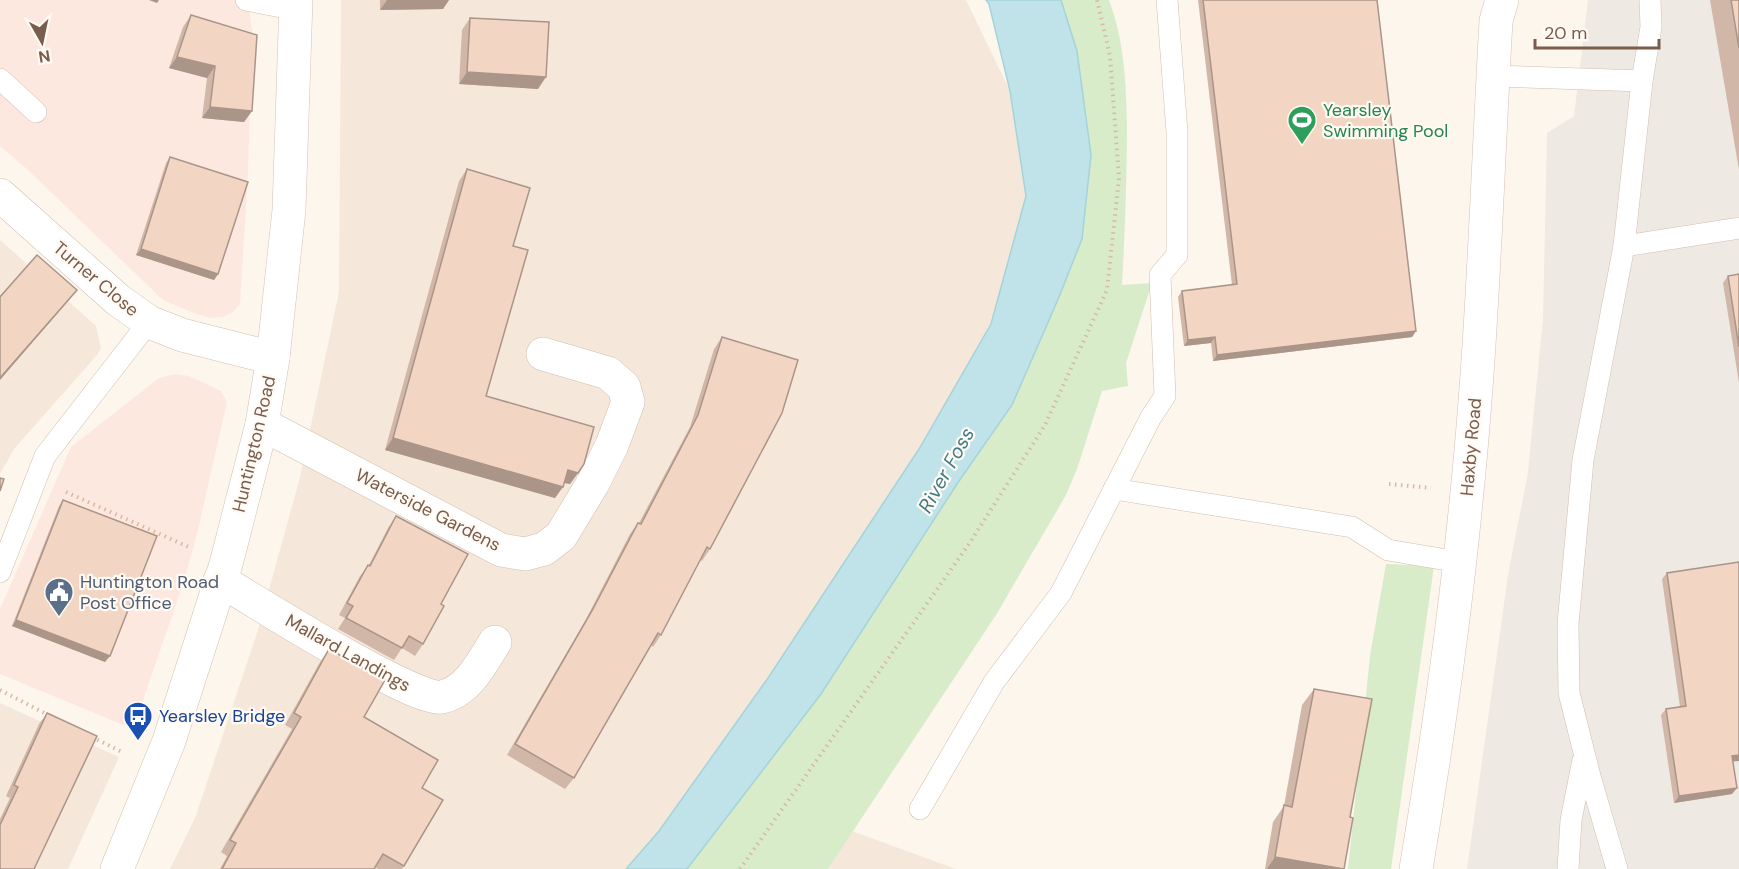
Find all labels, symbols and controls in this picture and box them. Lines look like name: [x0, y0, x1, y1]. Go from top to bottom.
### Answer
north arrow: [12, 12, 72, 72]
scale bar: [1535, 12, 1660, 50]
text: 20 m: [1544, 21, 1587, 45]
text: N: [37, 45, 52, 68]
place label: Yearsley Swimming Pool: [1323, 98, 1448, 143]
sports icon: Yearsley Swimming Pool: [1286, 104, 1318, 146]
street label: Turner Close: [48, 236, 144, 322]
street label: Huntington Road: [227, 373, 281, 515]
street label: Haxby Road: [1455, 397, 1487, 497]
water label: River Foss: [912, 423, 980, 517]
street label: Waterside Gardens: [351, 463, 505, 557]
place label: Huntington Road Post Office: [80, 570, 219, 615]
public building icon: Huntington Road Post Office: [43, 576, 75, 618]
street label: Mallard Landings: [281, 609, 415, 697]
bus stop icon: Yearsley Bridge: [122, 700, 154, 742]
place label: Yearsley Bridge: [159, 704, 285, 728]

